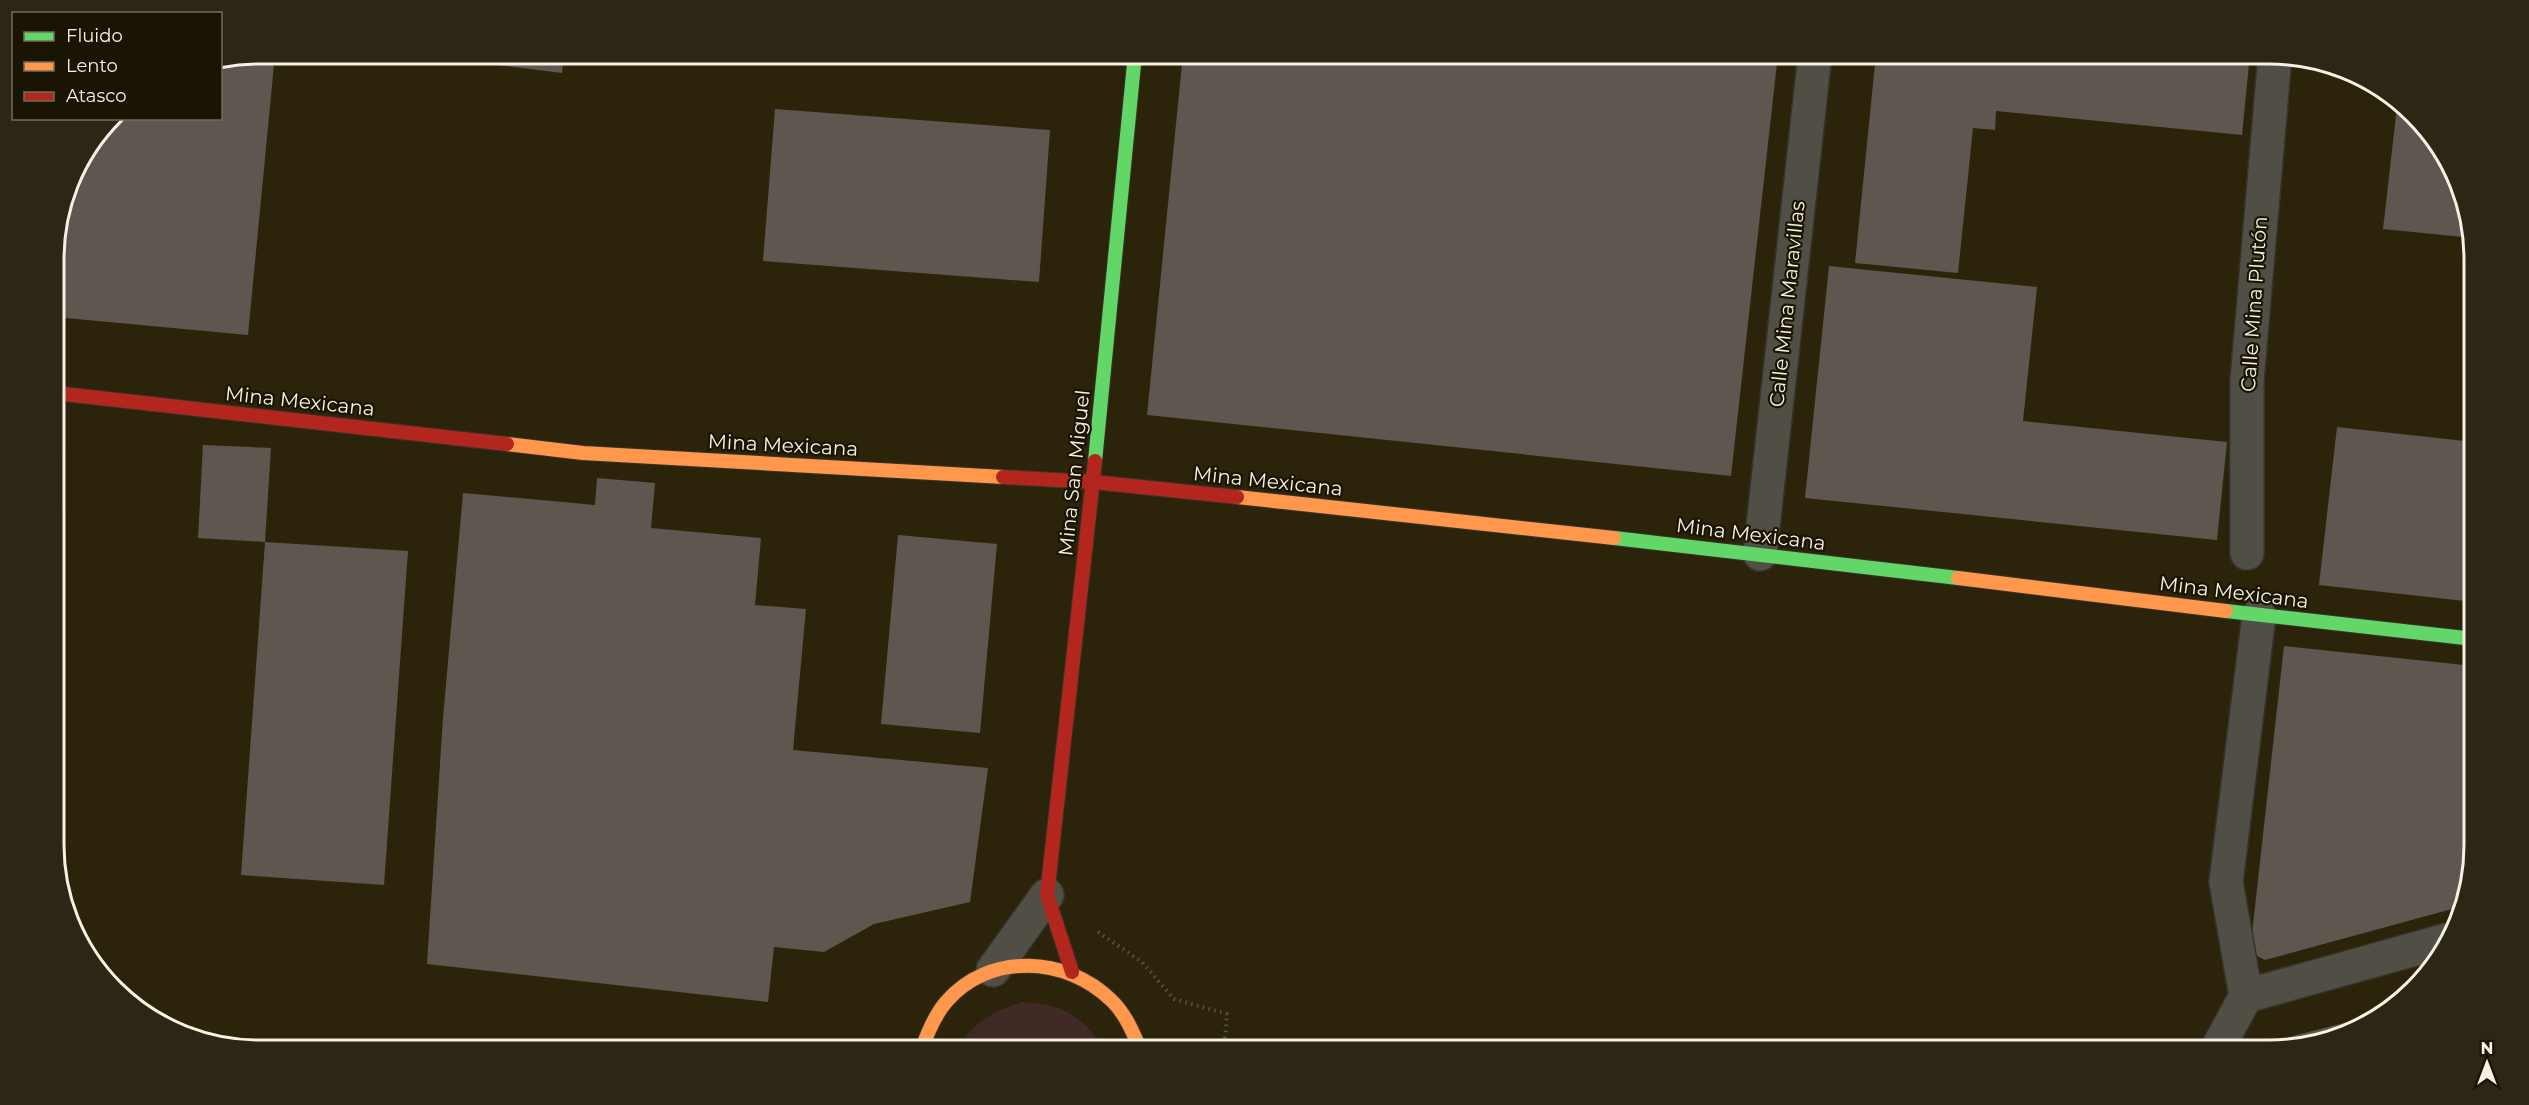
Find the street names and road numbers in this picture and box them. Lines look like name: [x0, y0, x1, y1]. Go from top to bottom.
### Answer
street label: Calle Mina Maravillas: [1764, 199, 1810, 408]
street label: Calle Mina Plutón: [2236, 215, 2272, 393]
street label: Mina Mexicana: [224, 381, 376, 421]
street label: Mina San Miguel: [1053, 389, 1095, 557]
street label: Mina Mexicana: [707, 429, 859, 461]
street label: Mina Mexicana: [1192, 461, 1344, 501]
street label: Mina Mexicana: [1675, 513, 1827, 555]
street label: Mina Mexicana: [2158, 571, 2310, 613]

